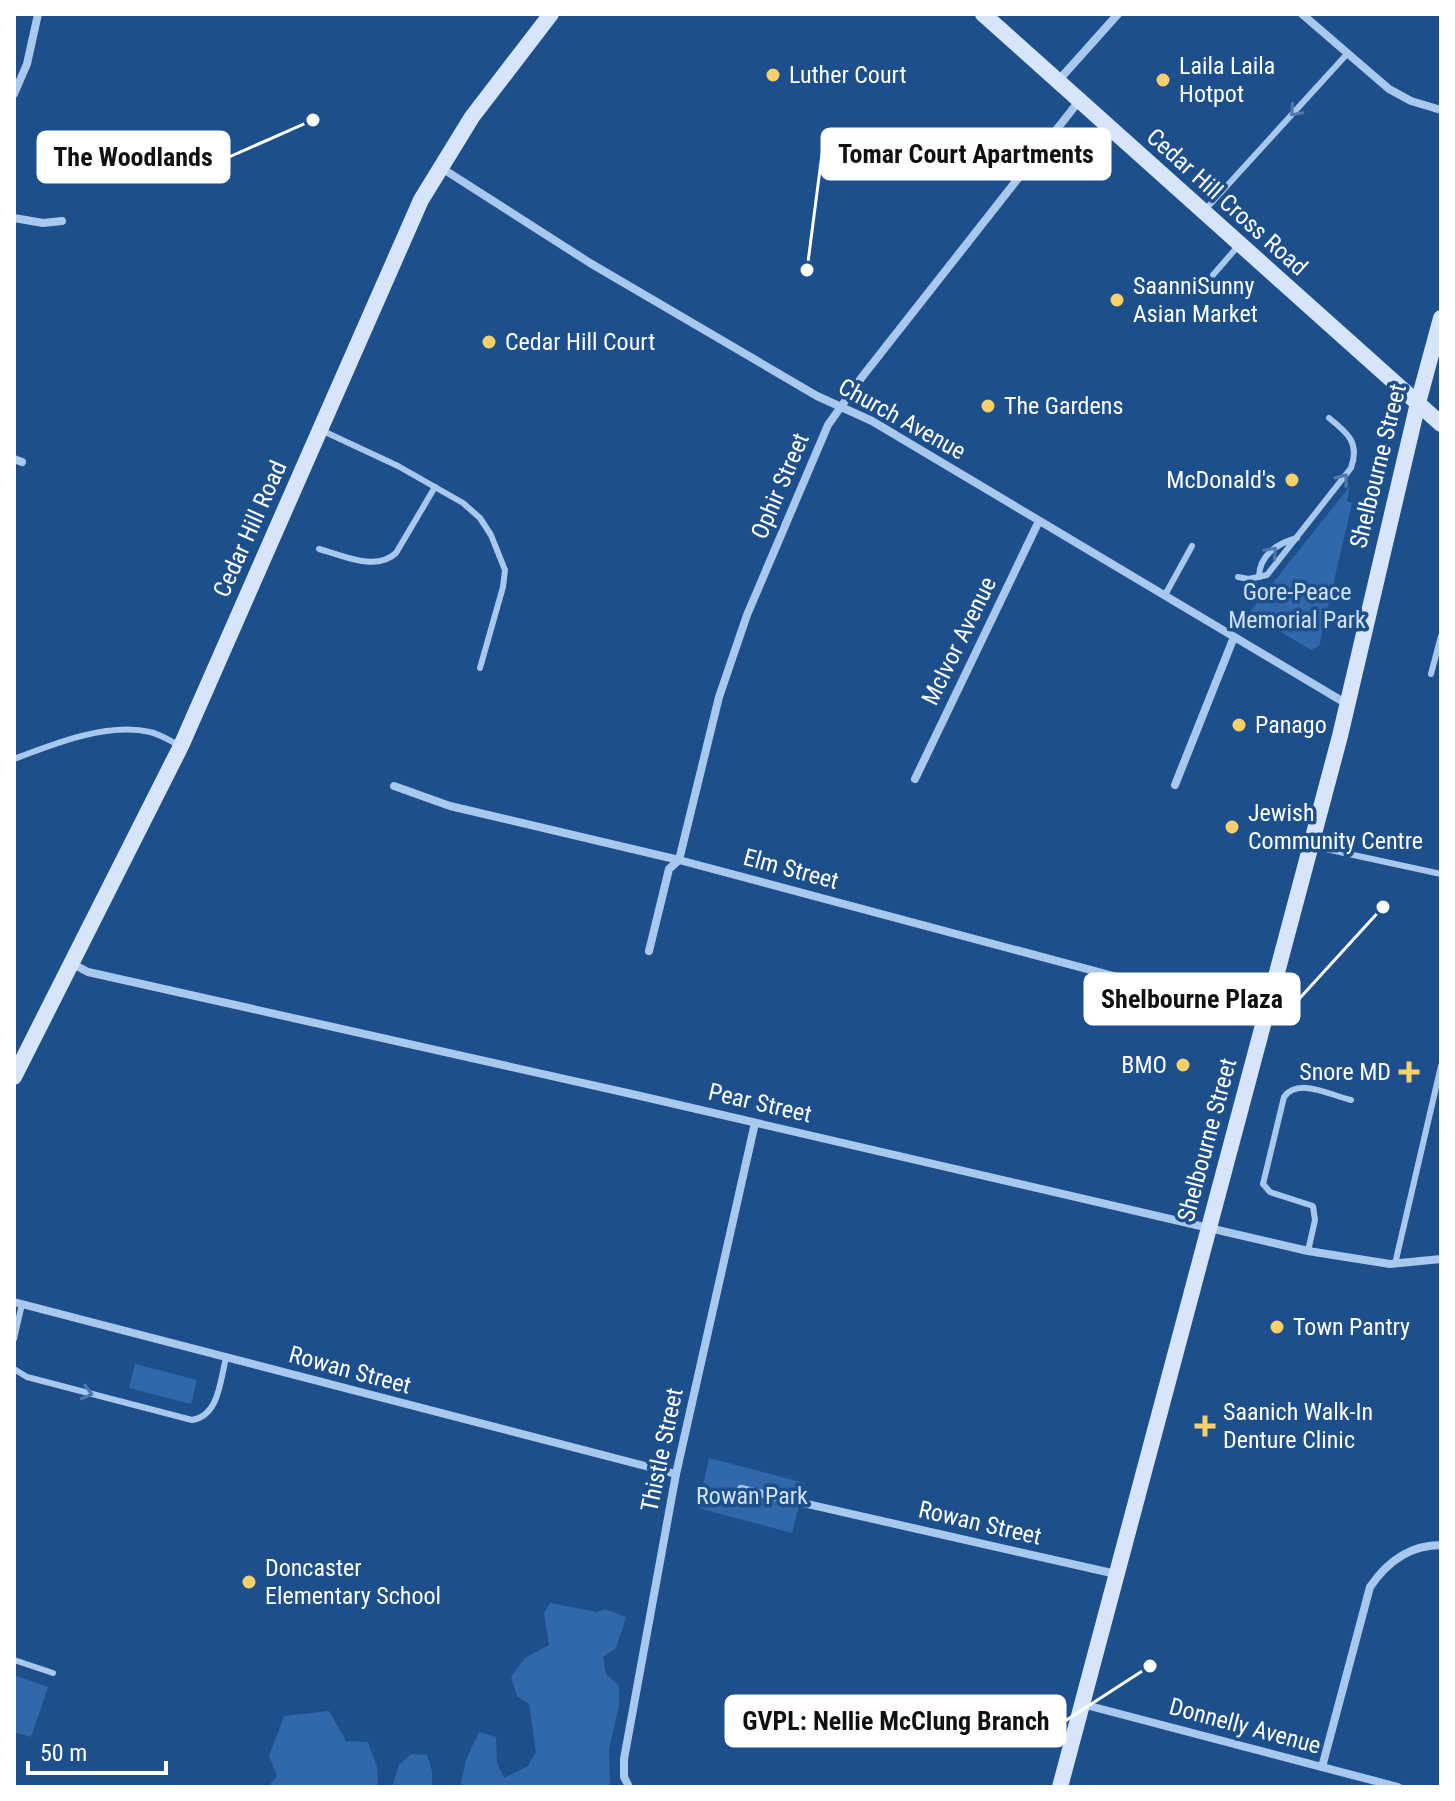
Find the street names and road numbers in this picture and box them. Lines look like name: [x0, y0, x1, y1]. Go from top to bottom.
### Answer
street label: Cedar Hill Cross Road: [1141, 123, 1313, 281]
street label: Church Avenue: [833, 373, 971, 465]
street label: Shelbourne Street: [1344, 381, 1412, 551]
street label: Ophir Street: [745, 429, 815, 543]
street label: Cedar Hill Road: [207, 457, 293, 601]
street label: McIvor Avenue: [916, 572, 1002, 710]
street label: Elm Street: [740, 843, 842, 895]
street label: Shelbourne Street: [1172, 1055, 1242, 1225]
street label: Pear Street: [706, 1078, 814, 1128]
street label: Rowan Street: [286, 1340, 414, 1400]
street label: Thistle Street: [635, 1385, 689, 1515]
street label: Rowan Street: [916, 1495, 1044, 1551]
street label: Donnelly Avenue: [1166, 1692, 1324, 1760]

